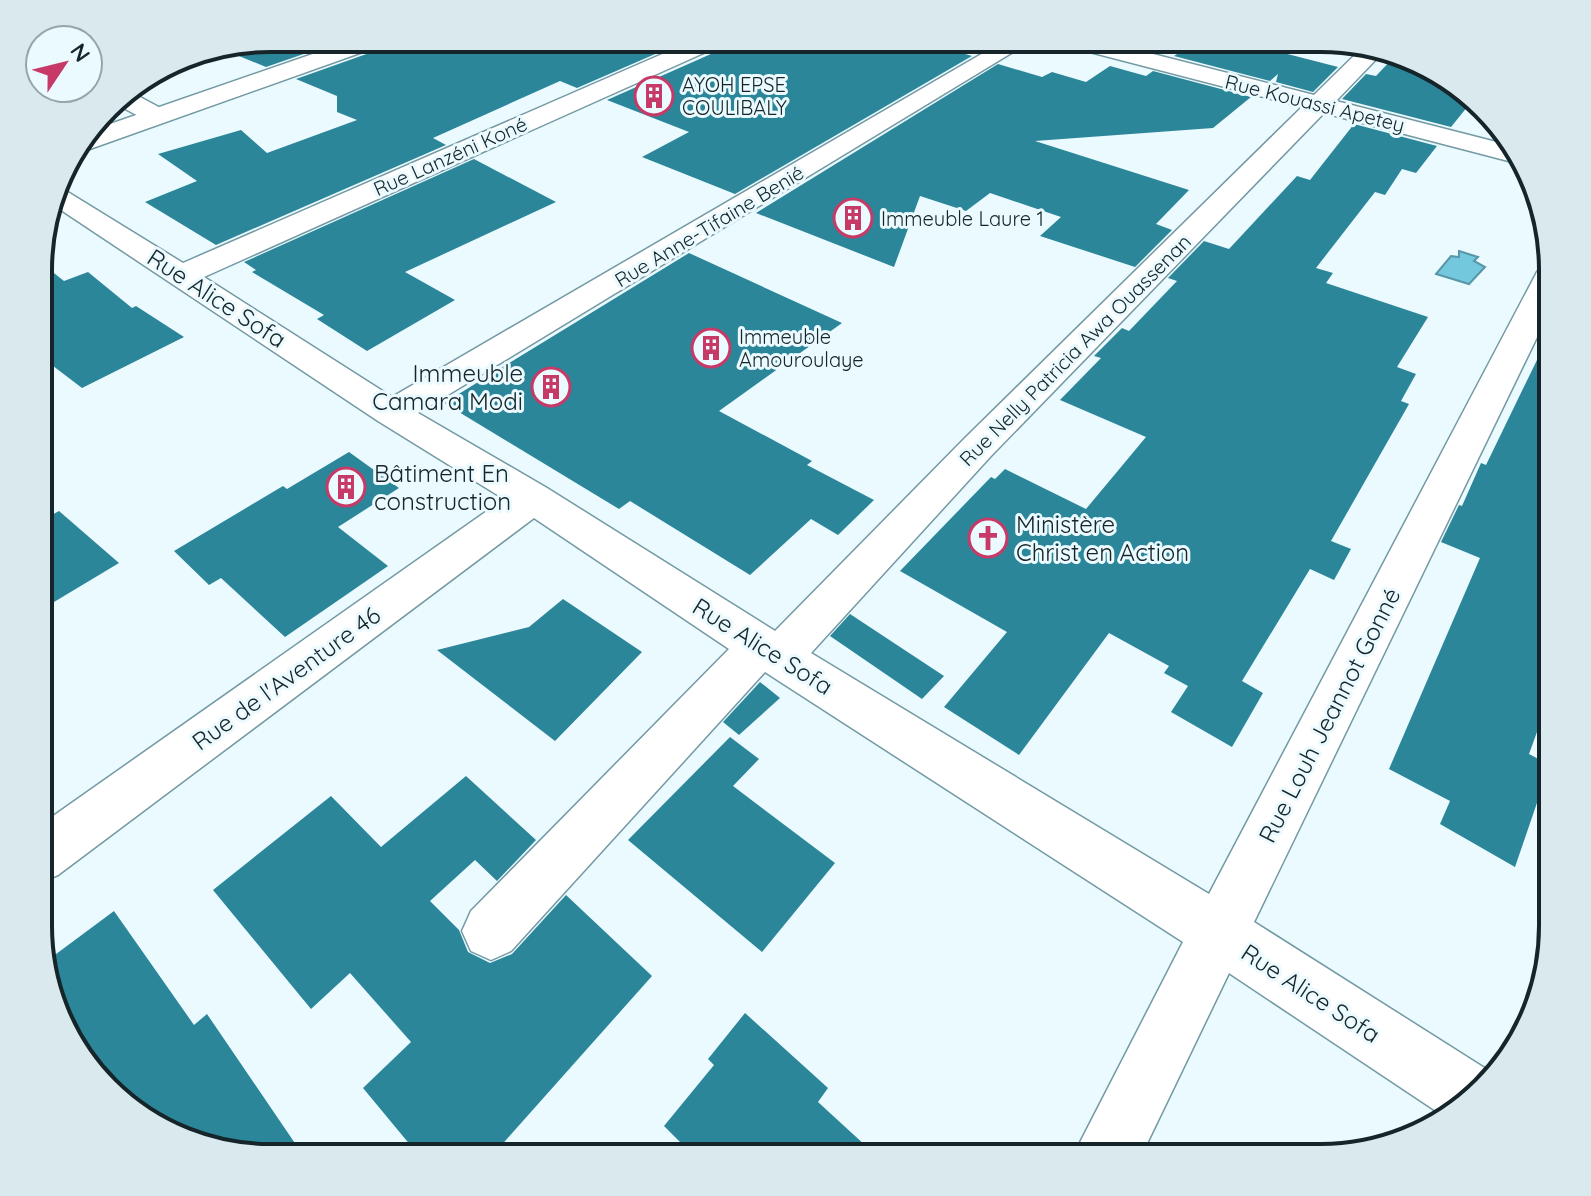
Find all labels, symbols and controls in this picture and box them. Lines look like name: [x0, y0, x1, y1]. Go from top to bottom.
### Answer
north arrow: [24, 24, 104, 104]
text: N: [64, 38, 96, 67]
street label: Rue Kouassi Apetey: [1223, 69, 1407, 137]
place label: AYOH EPSE COULIBALY: [682, 72, 787, 120]
building icon: AYOH EPSE COULIBALY: [633, 75, 675, 117]
street label: Rue Lanzéni Koné: [369, 111, 531, 201]
street label: Rue Anne-Tifaine Benié: [610, 160, 808, 292]
building icon: Immeuble Laure 1: [832, 197, 874, 239]
place label: Immeuble Laure 1: [881, 206, 1044, 231]
street label: Rue Nelly Patricia Awa Ouassenan: [954, 229, 1196, 471]
street label: Rue Alice Sofa: [142, 242, 292, 354]
place label: Immeuble Amouroulaye: [739, 324, 864, 372]
building icon: Immeuble Amouroulaye: [690, 327, 732, 369]
place label: Immeuble Camara Modi: [372, 358, 523, 416]
building icon: Immeuble Camara Modi: [530, 366, 572, 408]
place label: Bâtiment En construction: [374, 458, 511, 516]
building icon: Bâtiment En construction: [325, 466, 367, 508]
place label: Ministère Christ en Action: [1016, 509, 1189, 567]
church icon: Ministère Christ en Action: [967, 517, 1009, 559]
street label: Rue Louh Jeannot Gonné: [1252, 583, 1406, 847]
street label: Rue Alice Sofa: [687, 591, 839, 701]
street label: Rue de l'Aventure 46: [186, 600, 386, 756]
street label: Rue Alice Sofa: [1236, 937, 1386, 1049]

